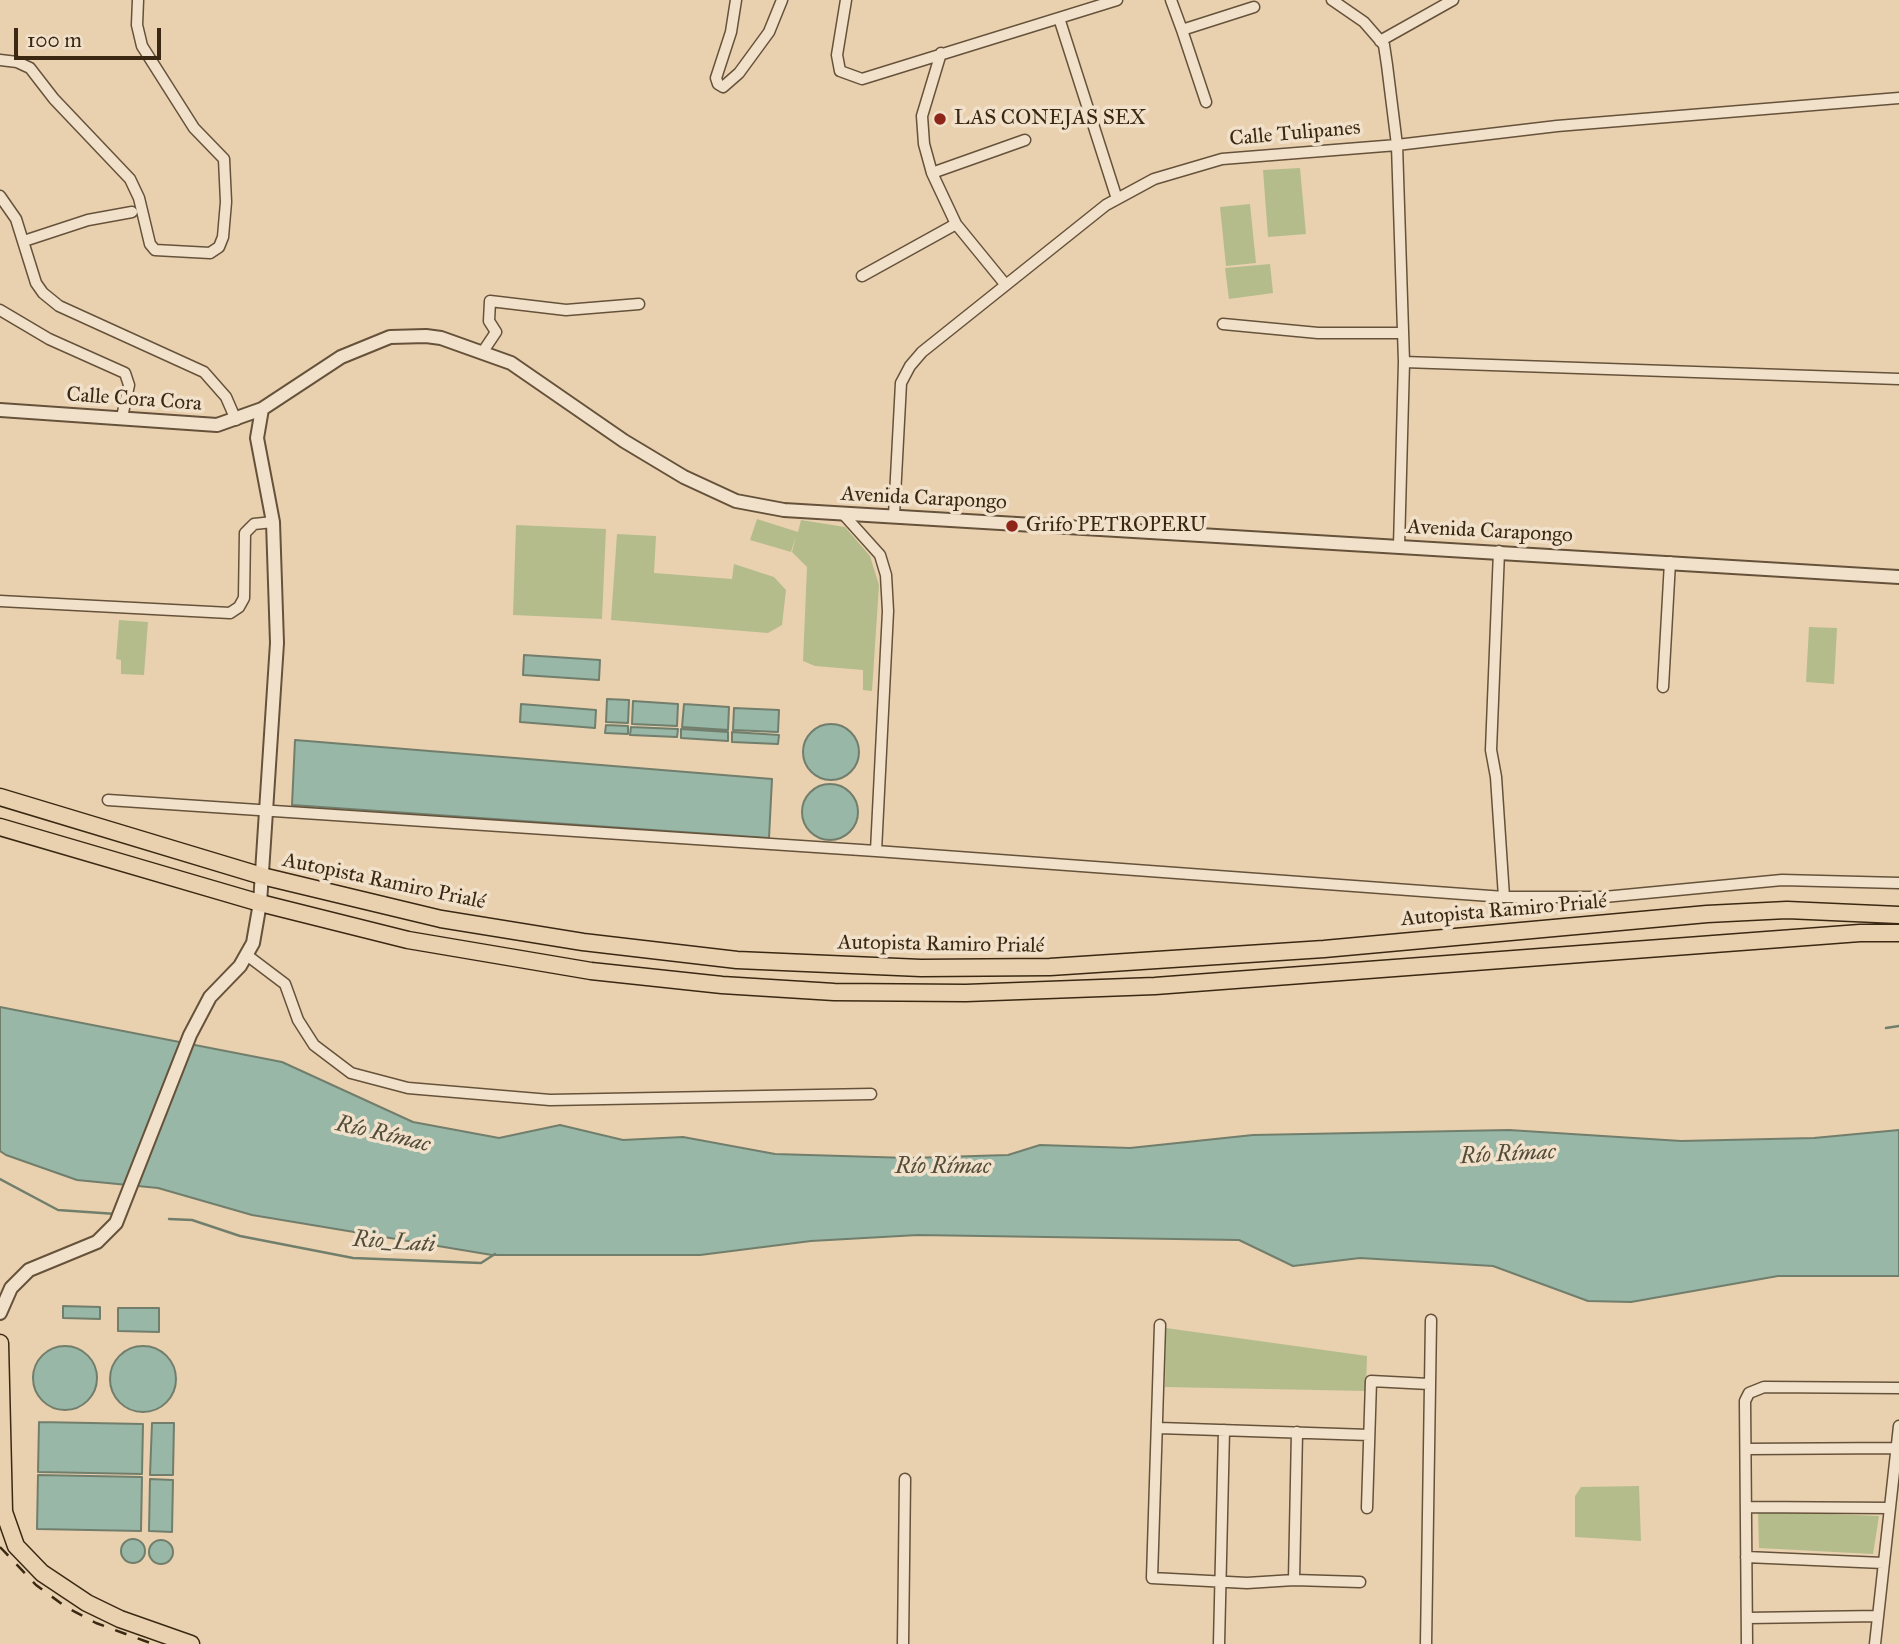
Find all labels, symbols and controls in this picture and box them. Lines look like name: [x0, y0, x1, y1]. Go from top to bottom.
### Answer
scale bar: [18, 14, 164, 58]
text: 100 m: [27, 27, 82, 53]
place label: LAS CONEJAS SEX: [954, 106, 1146, 132]
marker: LAS CONEJAS SEX: [932, 111, 948, 127]
street label: Calle Tulipanes: [1228, 116, 1362, 152]
street label: Calle Cora Cora: [65, 383, 203, 417]
street label: Avenida Carapongo: [840, 482, 1008, 516]
place label: Grifo PETROPERU: [1026, 513, 1206, 539]
street label: Avenida Carapongo: [1406, 515, 1574, 549]
marker: Grifo PETROPERU: [1004, 518, 1020, 534]
street label: Autopista Ramiro Prialé: [280, 848, 488, 916]
street label: Autopista Ramiro Prialé: [1400, 889, 1608, 933]
street label: Autopista Ramiro Prialé: [837, 931, 1045, 959]
water label: Río Rímac: [333, 1111, 433, 1159]
water label: Río Rímac: [1459, 1139, 1557, 1171]
water label: Río Rímac: [895, 1153, 991, 1181]
water label: Rio_Lati: [352, 1226, 436, 1260]

